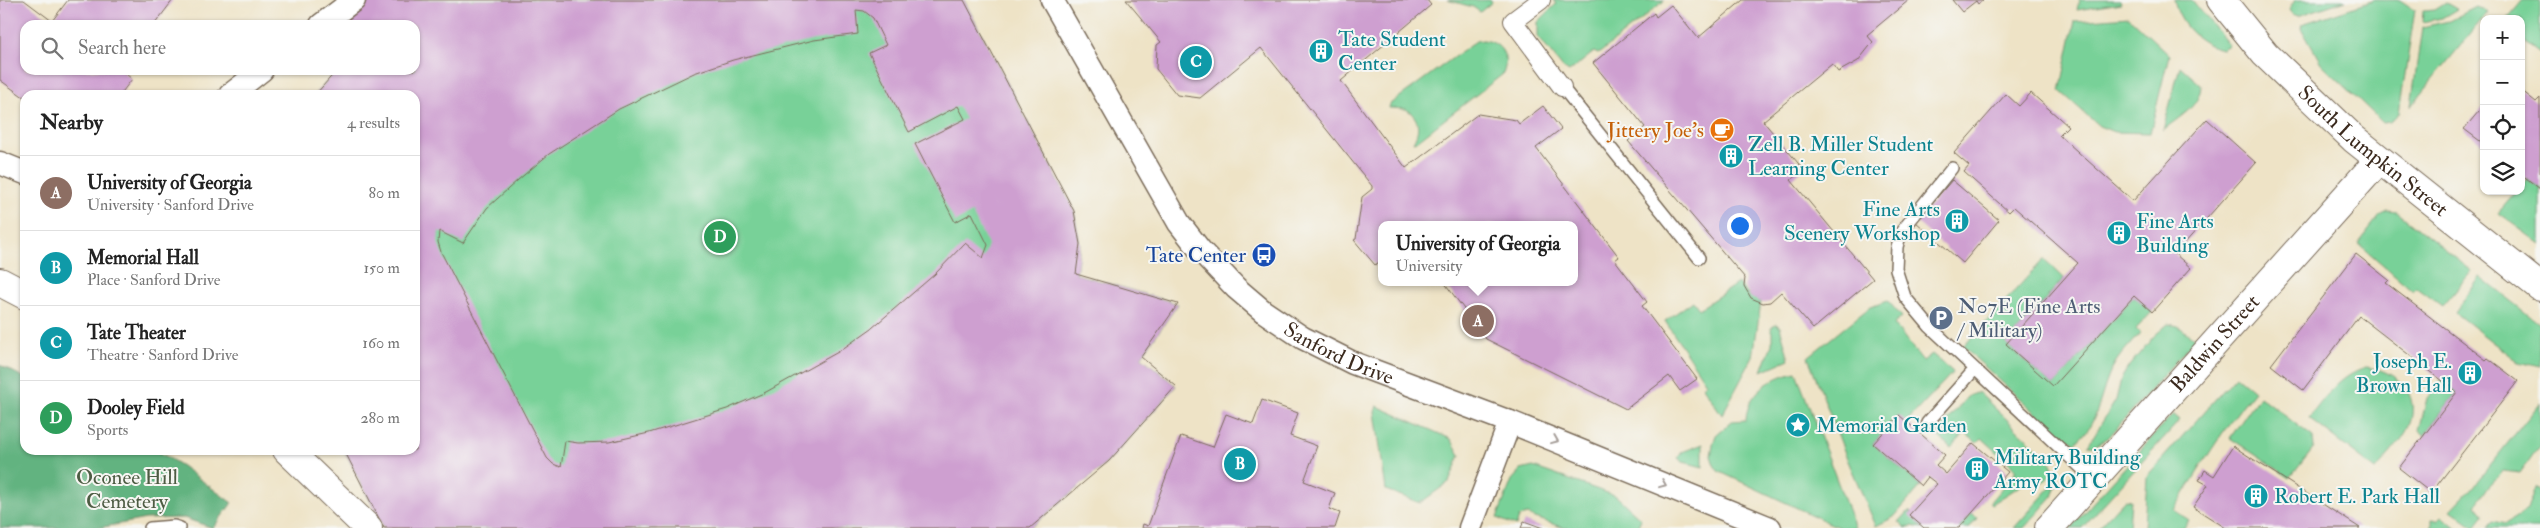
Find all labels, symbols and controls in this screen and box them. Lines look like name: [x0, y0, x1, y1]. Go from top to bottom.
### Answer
map controls: [2480, 15, 2525, 195]
button: +: [2480, 15, 2525, 60]
search box: [20, 20, 420, 75]
place label: Tate Student Center: [1338, 26, 1446, 77]
icon: search: [38, 34, 66, 62]
text: Search here: [78, 36, 166, 60]
building icon: Tate Student Center: [1308, 38, 1334, 64]
pin: C: [1180, 43, 1212, 81]
button: −: [2480, 60, 2525, 105]
street label: South Lumpkin Street: [2292, 79, 2454, 222]
button: locate: [2480, 105, 2525, 150]
text: Nearby: [40, 109, 103, 136]
text: 4 results: [347, 113, 400, 133]
place label: Jittery Joe's: [1606, 117, 1704, 144]
cafe icon: Jittery Joe's: [1709, 117, 1735, 143]
place label: Zell B. Miller Student Learning Center: [1748, 131, 1934, 182]
building icon: Zell B. Miller Student Learning Center: [1718, 143, 1744, 169]
button: layers: [2480, 150, 2525, 195]
text: University of Georgia: [87, 171, 252, 195]
text: A: [51, 183, 61, 203]
text: 80 m: [369, 183, 400, 203]
text: University · Sanford Drive: [87, 195, 254, 215]
place label: Fine Arts Scenery Workshop: [1784, 196, 1940, 247]
building icon: Fine Arts Scenery Workshop: [1944, 208, 1970, 234]
place label: Fine Arts Building: [2136, 208, 2214, 259]
your location: [1727, 213, 1753, 239]
pin: D: [704, 218, 736, 256]
building icon: Fine Arts Building: [2106, 220, 2132, 246]
popup: [1378, 221, 1578, 286]
text: University of Georgia: [1396, 232, 1560, 256]
place label: Tate Center: [1146, 242, 1246, 269]
bus stop icon: Tate Center: [1251, 242, 1277, 268]
text: Memorial Hall: [87, 246, 199, 270]
text: University: [1396, 256, 1462, 276]
text: B: [51, 258, 61, 278]
text: 150 m: [363, 258, 400, 278]
text: Place · Sanford Drive: [87, 270, 220, 290]
street label: Baldwin Street: [2164, 289, 2266, 398]
place label: N07E (Fine Arts / Military): [1956, 293, 2101, 344]
pin: A: [1462, 302, 1494, 340]
parking icon: N07E (Fine Arts / Military): [1928, 305, 1954, 331]
street label: Sanford Drive: [1279, 316, 1398, 391]
text: Tate Theater: [87, 321, 186, 345]
text: C: [50, 333, 62, 353]
text: 160 m: [362, 333, 400, 353]
text: Theatre · Sanford Drive: [87, 345, 238, 365]
place label: Joseph E. Brown Hall: [2356, 348, 2453, 399]
building icon: Joseph E. Brown Hall: [2457, 360, 2483, 386]
text: Dooley Field: [87, 396, 185, 420]
text: D: [49, 408, 63, 428]
text: 280 m: [360, 408, 400, 428]
place icon: Memorial Garden: [1785, 412, 1811, 438]
place label: Memorial Garden: [1816, 412, 1967, 439]
text: Sports: [87, 420, 128, 440]
one-way arrow: [1550, 434, 1559, 445]
place label: Military Building Army ROTC: [1993, 444, 2141, 495]
pin: B: [1224, 445, 1256, 483]
building icon: Military Building Army ROTC: [1964, 456, 1990, 482]
park label: Oconee Hill Cemetery: [76, 464, 179, 515]
one-way arrow: [1658, 478, 1667, 489]
building icon: Robert E. Park Hall: [2243, 483, 2269, 509]
place label: Robert E. Park Hall: [2274, 483, 2441, 510]

